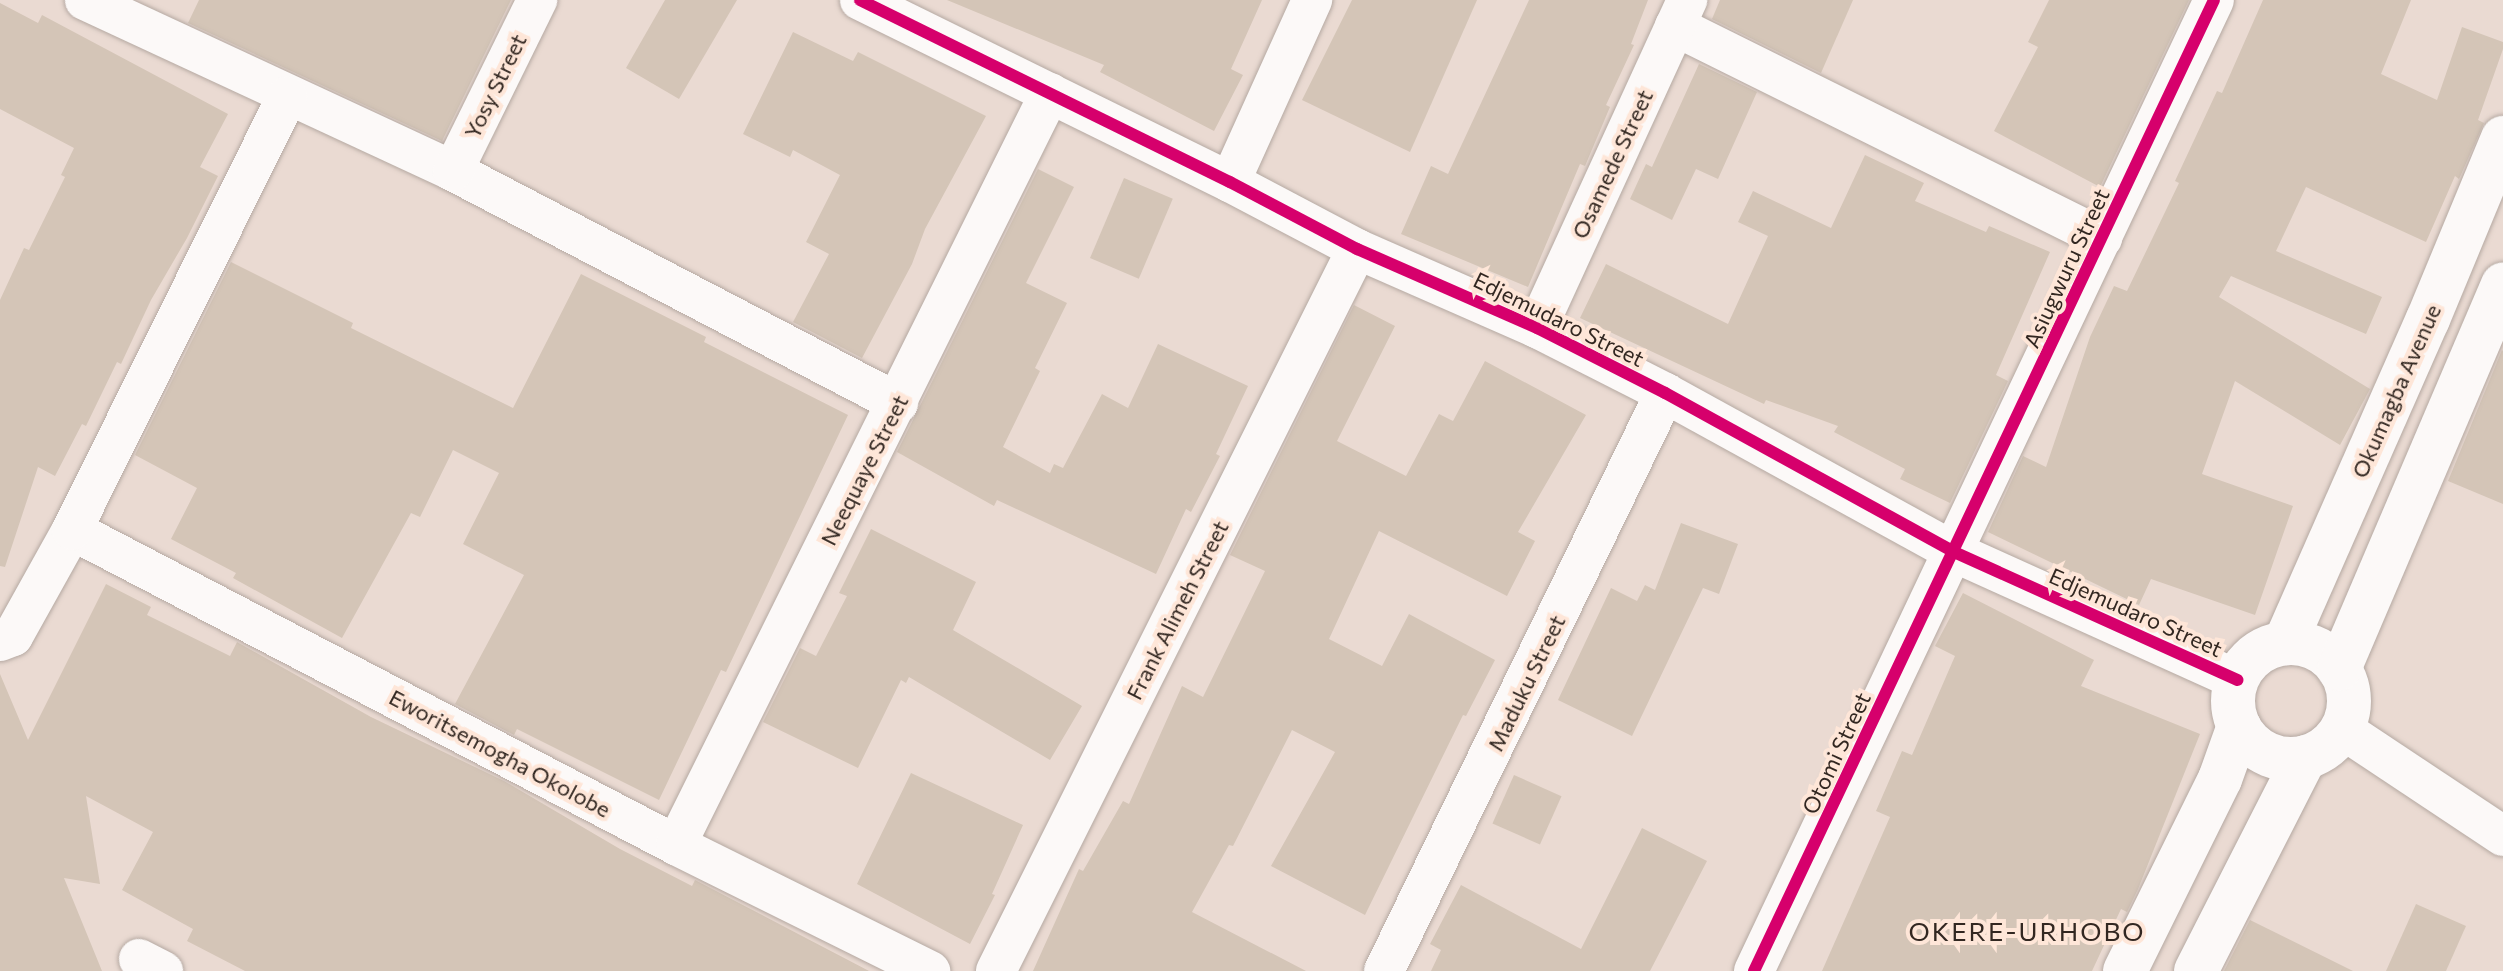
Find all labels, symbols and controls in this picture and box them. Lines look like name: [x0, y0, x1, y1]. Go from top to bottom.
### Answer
street label: Yosy Street: [458, 30, 532, 142]
street label: Osamede Street: [1566, 85, 1658, 243]
street label: Asiugwuru Street: [2018, 184, 2114, 352]
street label: Edjemudaro Street: [1469, 266, 1649, 372]
street label: Okumagba Avenue: [2346, 300, 2446, 482]
street label: Neequaye Street: [815, 390, 913, 550]
street label: Frank Alimeh Street: [1120, 516, 1234, 704]
street label: Edjemudaro Street: [2045, 562, 2227, 662]
street label: Maduku Street: [1482, 611, 1570, 755]
street label: Eworitsemogha Okolobe: [385, 683, 615, 823]
street label: Otomi Street: [1796, 688, 1876, 818]
district label: OKERE-URHOBO: [1908, 915, 2146, 947]

